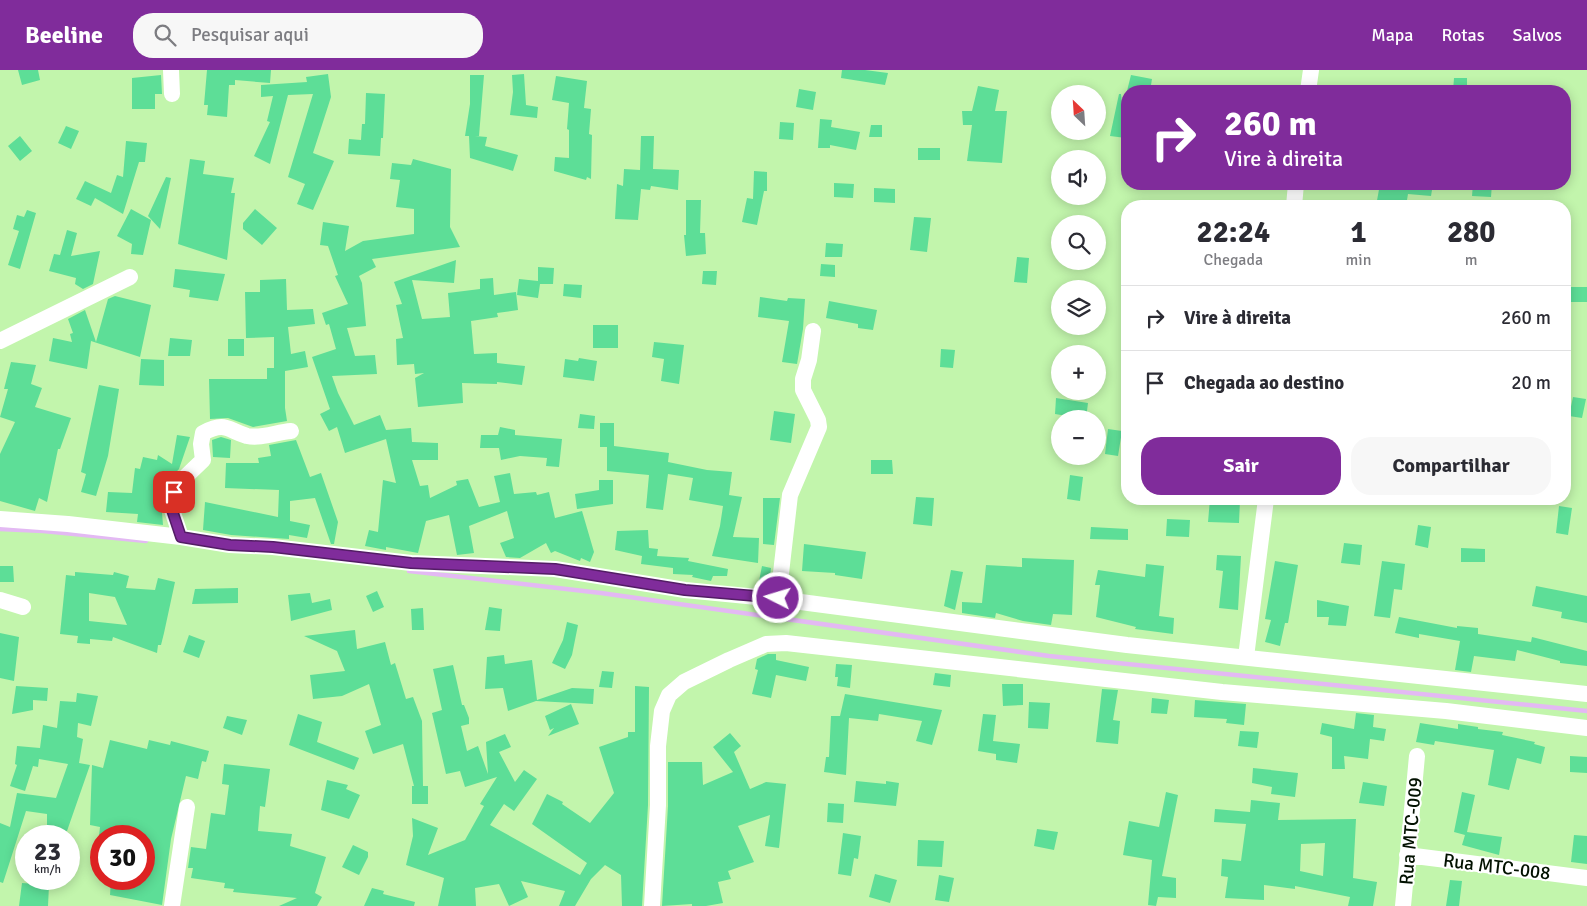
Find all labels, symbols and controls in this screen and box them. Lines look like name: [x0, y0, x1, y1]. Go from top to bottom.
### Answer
search box: [133, 13, 483, 58]
text: Beeline: [25, 20, 103, 50]
icon: search: [151, 21, 179, 49]
text: Pesquisar aqui: [191, 23, 309, 47]
text: Mapa: [1371, 24, 1414, 46]
text: Rotas: [1442, 24, 1485, 46]
text: Salvos: [1513, 24, 1562, 46]
north arrow: [1051, 85, 1106, 140]
map controls: [1051, 85, 1106, 465]
text: 260 m: [1224, 102, 1317, 145]
icon: right: [1141, 105, 1206, 170]
text: Vire à direita: [1224, 145, 1343, 172]
button: sound: [1051, 150, 1106, 205]
text: 22:24: [1196, 214, 1270, 251]
text: 1: [1350, 214, 1367, 251]
text: 280: [1447, 214, 1495, 251]
button: search: [1051, 215, 1106, 270]
text: Chegada: [1204, 250, 1263, 270]
text: min: [1346, 250, 1371, 270]
text: m: [1465, 250, 1478, 270]
button: layers: [1051, 280, 1106, 335]
icon: right: [1141, 304, 1169, 332]
text: Vire à direita: [1184, 306, 1291, 330]
text: 260 m: [1501, 306, 1551, 330]
button: +: [1051, 345, 1106, 400]
icon: arrive: [1141, 369, 1169, 397]
text: Chegada ao destino: [1184, 371, 1344, 395]
text: 20 m: [1511, 371, 1551, 395]
button: −: [1051, 410, 1106, 465]
button: Sair: [1141, 437, 1341, 495]
button: Compartilhar: [1351, 437, 1551, 495]
pin: [153, 471, 195, 513]
icon: arrive: [160, 478, 188, 506]
position arrow: [751, 571, 803, 623]
street label: Rua MTC-009: [1394, 776, 1428, 886]
speed limit sign: 30: [90, 825, 155, 890]
text: 23: [34, 836, 61, 867]
street label: Rua MTC-008: [1442, 849, 1552, 885]
text: km/h: [34, 862, 61, 877]

